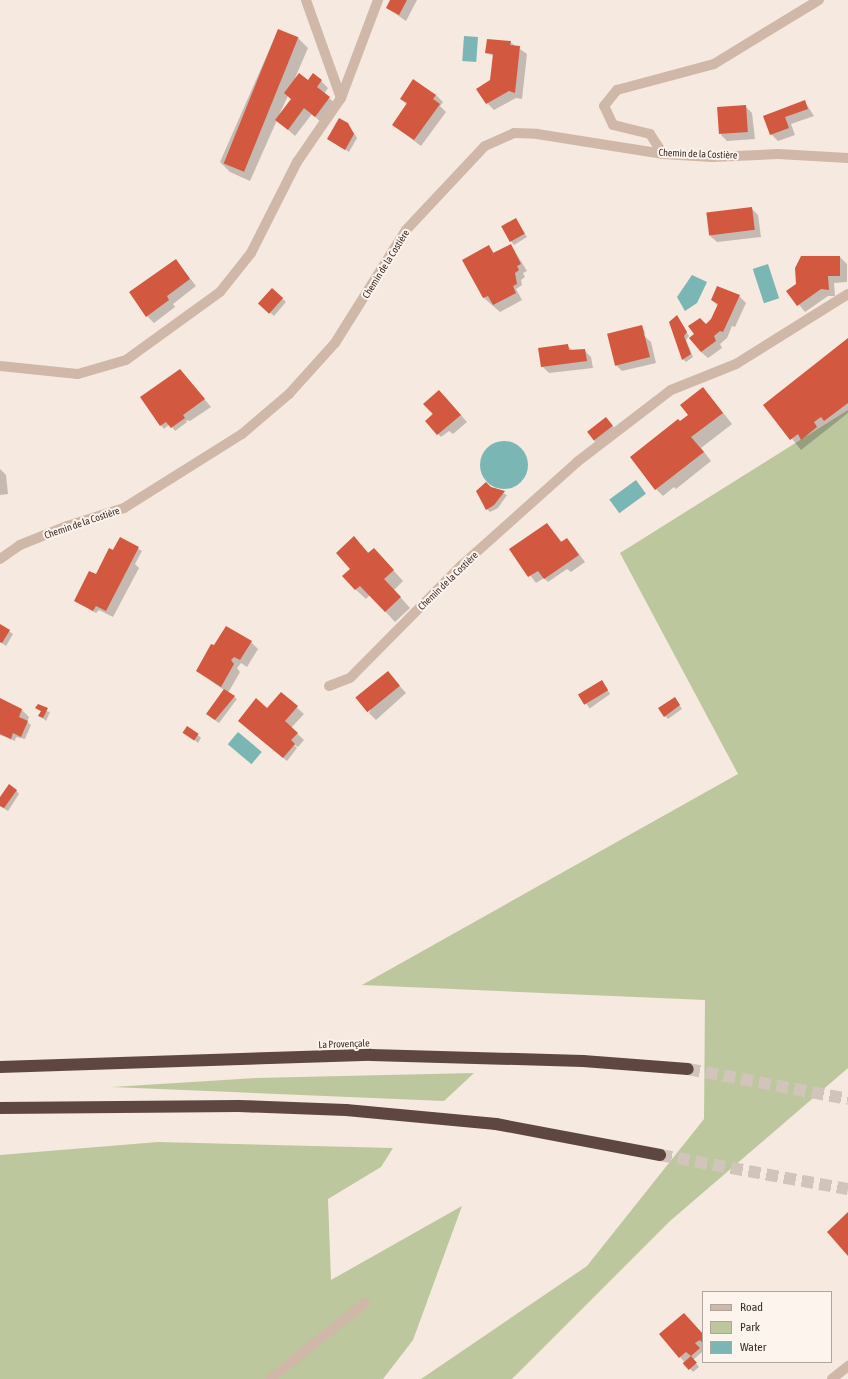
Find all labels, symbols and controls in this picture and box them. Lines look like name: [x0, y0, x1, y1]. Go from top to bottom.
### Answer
street label: Chemin de la Costière: [658, 147, 738, 161]
street label: Chemin de la Costière: [360, 227, 412, 301]
street label: Chemin de la Costière: [43, 504, 121, 542]
street label: Chemin de la Costière: [415, 549, 481, 613]
street label: La Provençale: [318, 1037, 370, 1051]
legend: [702, 1291, 832, 1363]
text: Road: [740, 1300, 763, 1314]
text: Park: [740, 1320, 760, 1334]
text: Water: [740, 1340, 766, 1354]

